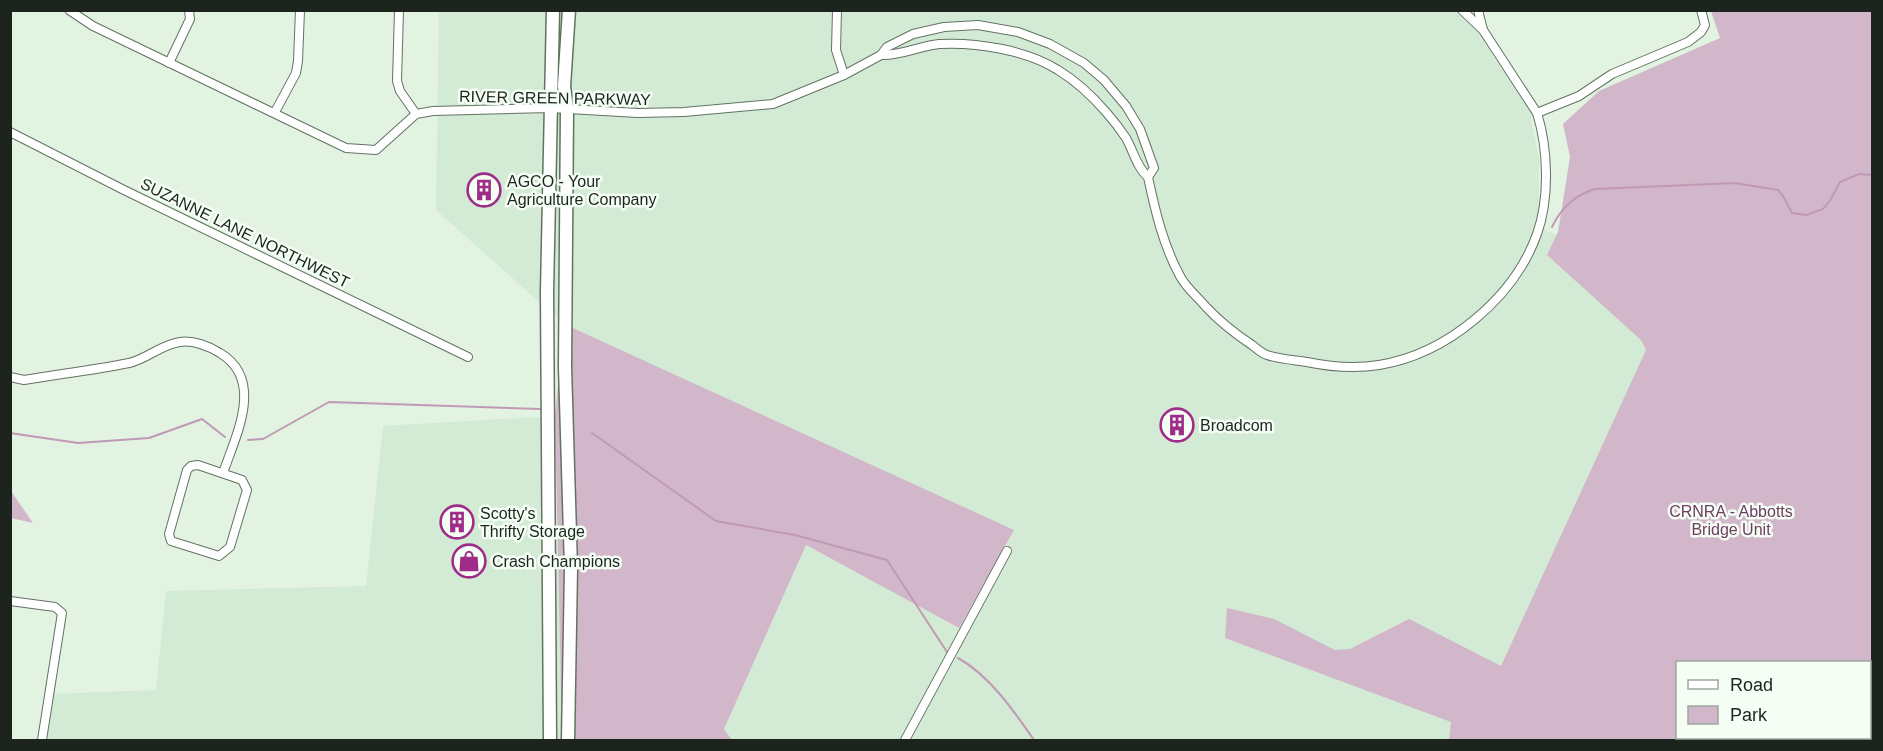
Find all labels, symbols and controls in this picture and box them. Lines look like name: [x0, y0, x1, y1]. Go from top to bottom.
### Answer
street label: RIVER GREEN PARKWAY: [459, 88, 651, 108]
building icon: AGCO - Your Agriculture Company: [466, 172, 502, 208]
place label: AGCO - Your Agriculture Company: [507, 173, 656, 208]
street label: SUZANNE LANE NORTHWEST: [138, 175, 352, 291]
building icon: Broadcom: [1159, 407, 1195, 443]
place label: Broadcom: [1200, 417, 1273, 434]
park label: CRNRA - Abbotts Bridge Unit: [1669, 503, 1793, 538]
building icon: Scotty's Thrifty Storage: [439, 504, 475, 540]
place label: Scotty's Thrifty Storage: [480, 505, 585, 540]
shop icon: Crash Champions: [451, 543, 487, 579]
place label: Crash Champions: [492, 553, 620, 570]
legend: [1676, 661, 1871, 739]
text: Road: [1730, 675, 1773, 695]
text: Park: [1730, 705, 1768, 725]

